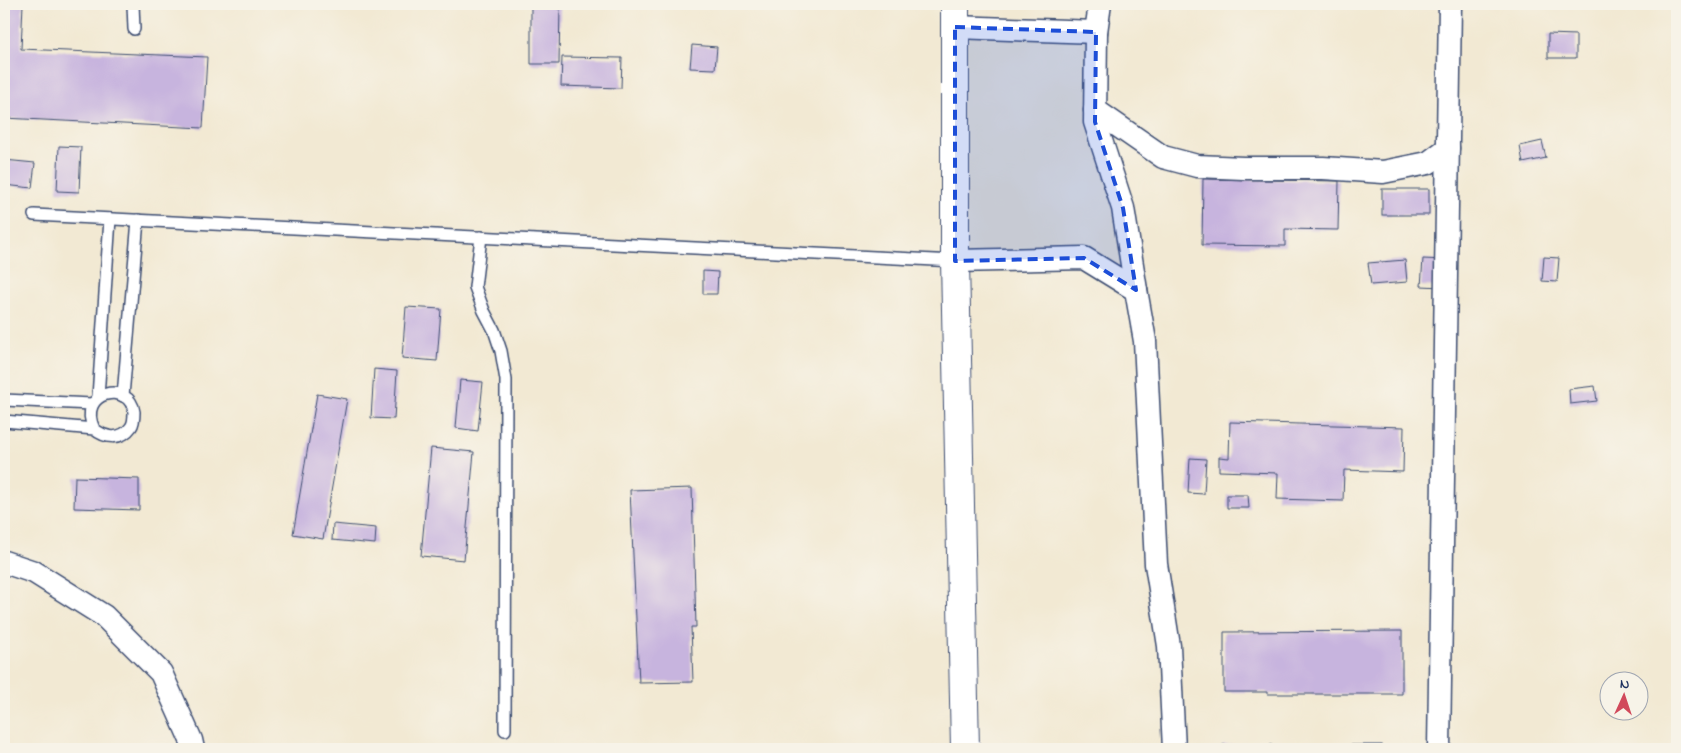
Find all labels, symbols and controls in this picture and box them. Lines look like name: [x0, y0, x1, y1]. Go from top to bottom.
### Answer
north arrow: [1598, 670, 1648, 720]
text: N: [1619, 674, 1630, 695]

